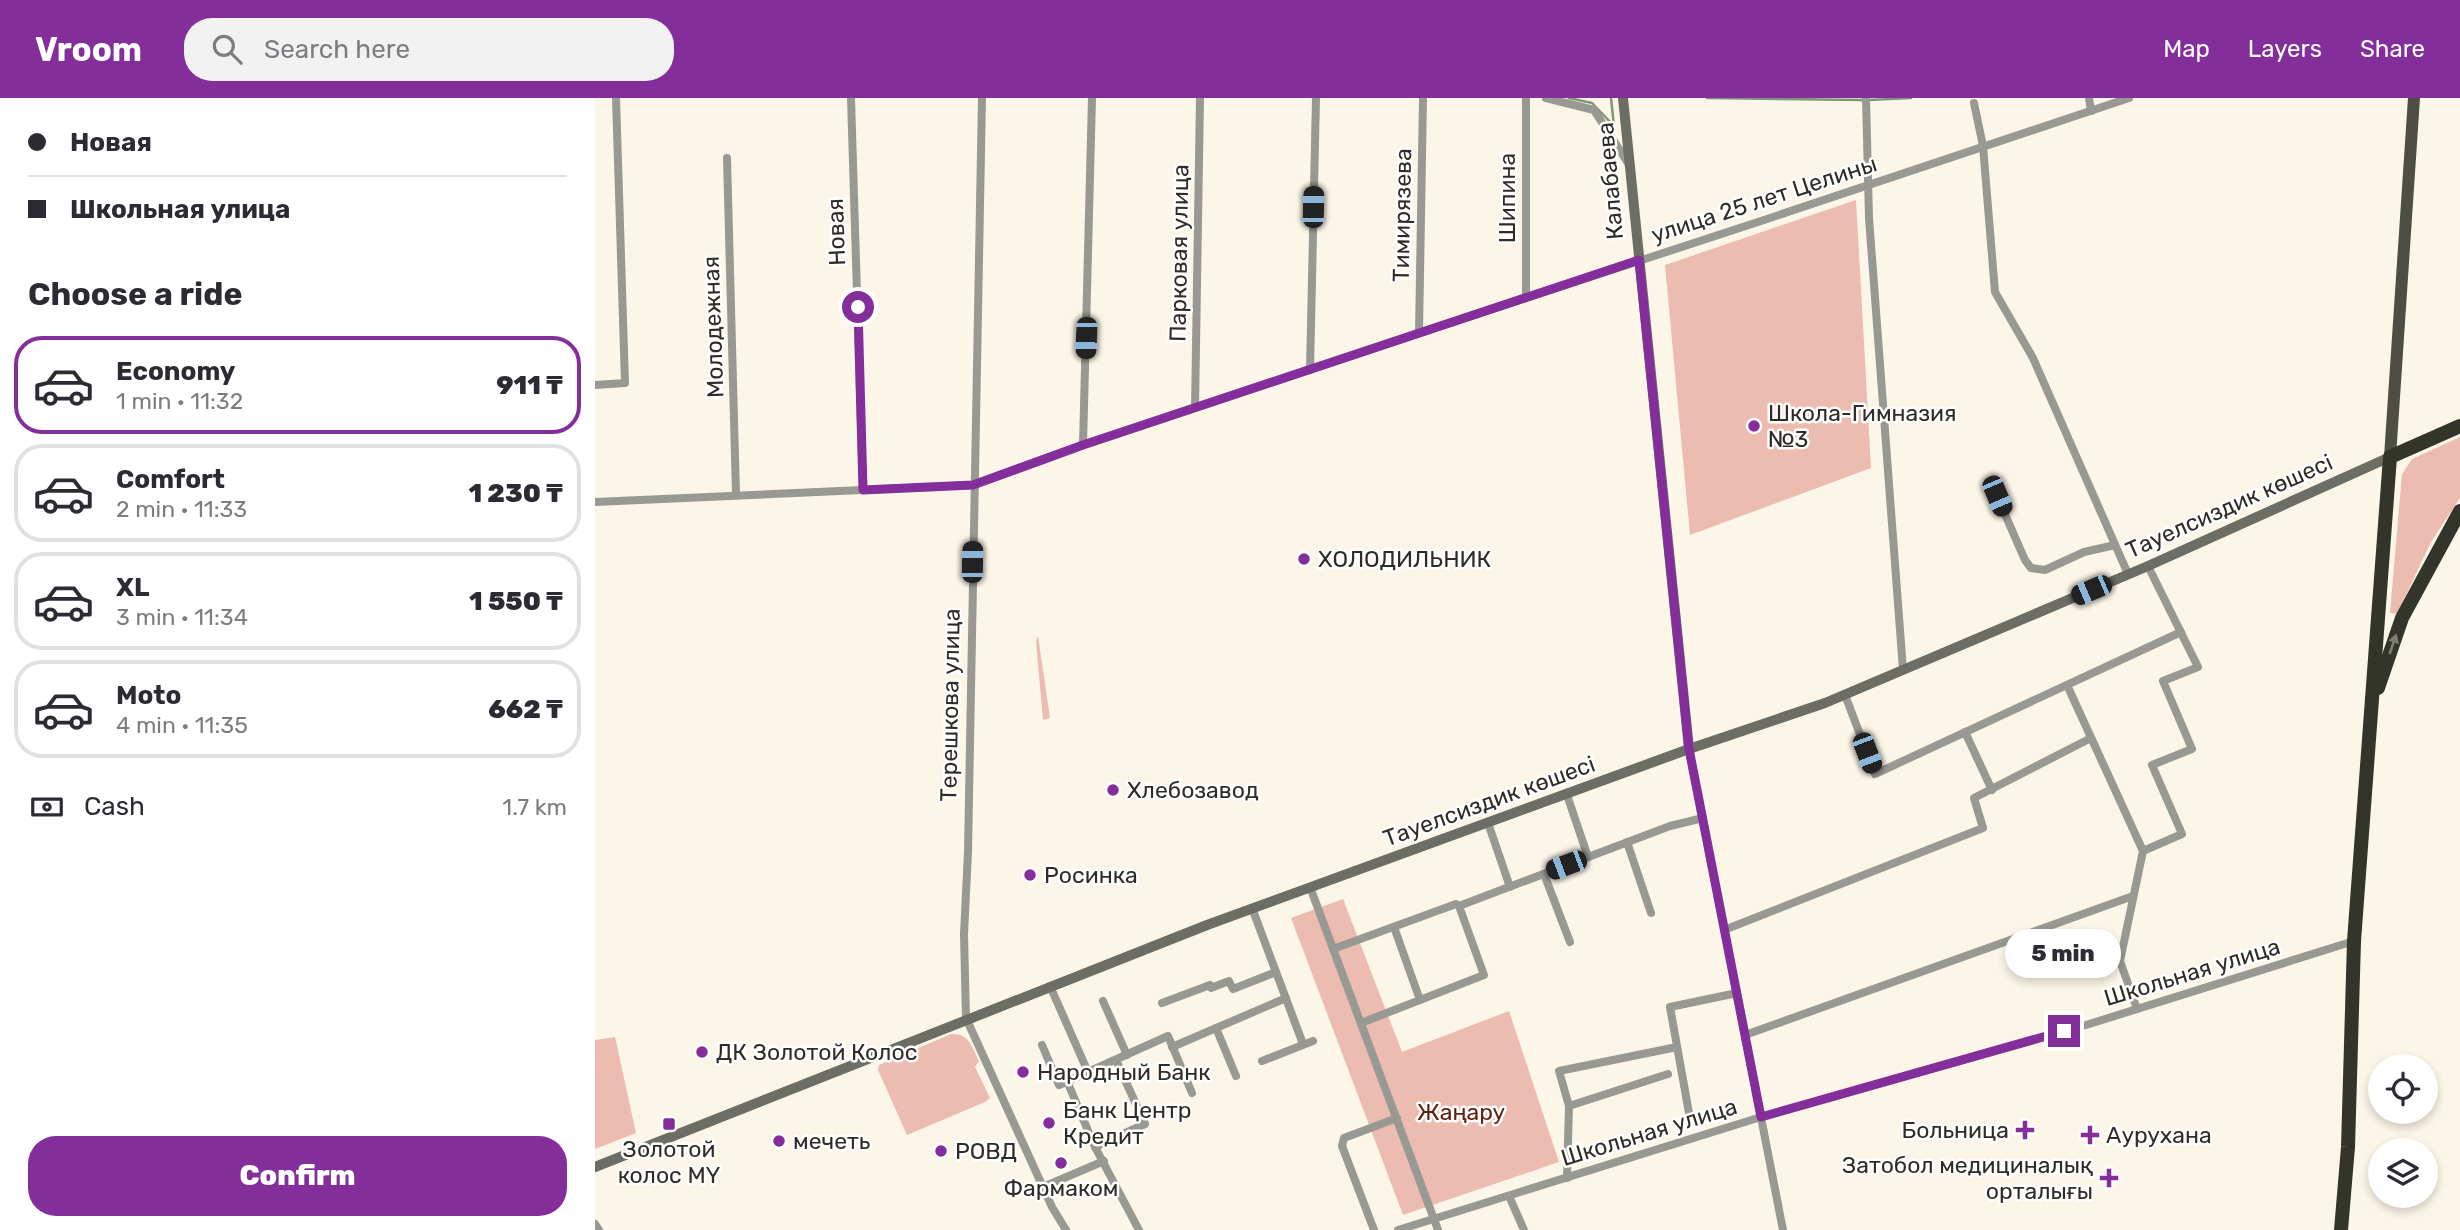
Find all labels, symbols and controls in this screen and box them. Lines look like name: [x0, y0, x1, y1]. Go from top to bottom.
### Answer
search box: [184, 18, 674, 81]
text: Vroom: [35, 30, 142, 69]
icon: search: [208, 30, 246, 68]
text: Search here: [264, 34, 410, 65]
text: Map: [2163, 35, 2210, 63]
text: Layers: [2248, 35, 2322, 63]
text: Share: [2360, 35, 2425, 63]
street label: Калабаева: [1591, 121, 1629, 241]
text: Новая: [70, 127, 152, 158]
street label: Тимирязева: [1387, 148, 1417, 282]
street label: улица 25 лет Целины: [1648, 149, 1880, 249]
street label: Шипина: [1493, 153, 1521, 243]
street label: Парковая улица: [1163, 164, 1195, 342]
car: [1303, 186, 1324, 228]
text: Школьная улица: [70, 194, 290, 225]
street label: Новая: [821, 198, 851, 266]
street label: Молодежная: [697, 256, 729, 398]
text: Choose a ride: [28, 275, 242, 313]
route start: [842, 291, 874, 323]
car: [1075, 317, 1098, 359]
icon: car: [32, 354, 95, 417]
text: Economy: [116, 356, 235, 387]
text: 911 ₸: [496, 370, 563, 401]
text: 1 min · 11:32: [116, 387, 243, 415]
place label: Школа-Гимназия №3: [1768, 399, 1957, 453]
marker: Школа-Гимназия №3: [1746, 418, 1762, 434]
street label: Тауелсиздик көшесі: [2121, 448, 2337, 564]
icon: car: [32, 462, 95, 525]
text: Comfort: [116, 464, 225, 495]
car: [1980, 473, 2015, 519]
text: 1 230 ₸: [468, 478, 563, 509]
text: 2 min · 11:33: [116, 495, 247, 523]
car: [962, 541, 983, 583]
place label: ХОЛОДИЛЬНИК: [1318, 545, 1491, 573]
marker: ХОЛОДИЛЬНИК: [1296, 551, 1312, 567]
icon: car: [32, 570, 95, 633]
text: XL: [116, 572, 149, 603]
car: [2068, 572, 2115, 608]
text: 1 550 ₸: [469, 586, 563, 617]
text: 3 min · 11:34: [116, 603, 248, 631]
street label: Терешкова улица: [934, 608, 966, 802]
one-way arrow: [2388, 634, 2399, 655]
icon: car: [32, 678, 95, 741]
text: Moto: [116, 680, 181, 711]
text: 662 ₸: [488, 694, 563, 725]
text: 4 min · 11:35: [116, 711, 248, 739]
car: [1850, 730, 1885, 776]
street label: Тауелсиздик көшесі: [1379, 750, 1599, 852]
place label: Хлебозавод: [1127, 776, 1259, 804]
marker: Хлебозавод: [1105, 782, 1121, 798]
icon: cash: [28, 788, 66, 826]
text: Cash: [84, 791, 145, 822]
text: 1.7 km: [502, 793, 567, 821]
car: [1543, 848, 1590, 882]
place label: Росинка: [1044, 861, 1138, 889]
marker: Росинка: [1022, 867, 1038, 883]
callout: 5 min: [2006, 930, 2122, 978]
street label: Школьная улица: [2101, 932, 2283, 1012]
text: 5 min: [2031, 939, 2095, 967]
route end: [2048, 1015, 2080, 1047]
place label: ДК Золотой Колос: [716, 1038, 917, 1066]
marker: ДК Золотой Колос: [694, 1044, 710, 1060]
map controls: [2368, 1054, 2438, 1208]
button: locate: [2368, 1054, 2438, 1124]
place label: Народный Банк: [1037, 1058, 1211, 1086]
marker: Народный Банк: [1015, 1064, 1031, 1080]
street label: Школьная улица: [1558, 1092, 1740, 1172]
place label: Банк Центр Кредит: [1063, 1096, 1192, 1150]
park label: Жаңару: [1417, 1098, 1505, 1126]
marker: Банк Центр Кредит: [1041, 1115, 1057, 1131]
marker: Золотой колос МҮ: [661, 1116, 677, 1132]
place label: Больница: [1902, 1116, 2009, 1144]
marker: Больница: [2015, 1120, 2035, 1140]
place label: Аурухана: [2106, 1121, 2212, 1149]
marker: Аурухана: [2080, 1125, 2100, 1145]
place label: мечеть: [793, 1127, 870, 1155]
marker: мечеть: [771, 1133, 787, 1149]
place label: Золотой колос МҮ: [618, 1135, 720, 1189]
button: Confirm: [28, 1136, 567, 1216]
place label: РОВД: [955, 1137, 1017, 1165]
button: layers: [2368, 1138, 2438, 1208]
marker: РОВД: [933, 1143, 949, 1159]
place label: Затобол медициналық орталығы: [1842, 1151, 2093, 1205]
marker: Фармаком: [1053, 1155, 1069, 1171]
marker: Затобол медициналық орталығы: [2099, 1168, 2119, 1188]
place label: Фармаком: [1003, 1174, 1119, 1202]

